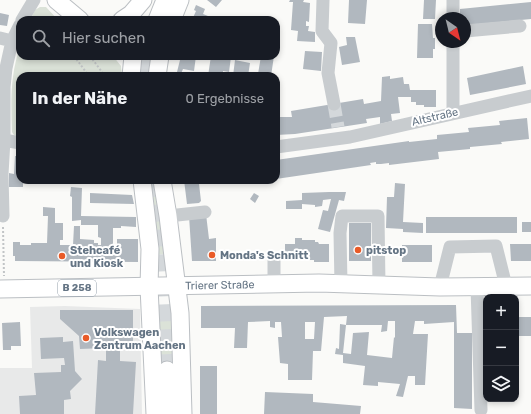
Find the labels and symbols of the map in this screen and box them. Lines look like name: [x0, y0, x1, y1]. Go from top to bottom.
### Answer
north arrow: [435, 12, 471, 48]
street label: Altstraße: [411, 105, 459, 129]
place label: Stehcafé und Kiosk: [70, 244, 124, 270]
place label: pitstop: [366, 244, 406, 257]
marker: pitstop: [353, 245, 363, 255]
place label: Monda's Schnitt: [220, 249, 308, 262]
marker: Monda's Schnitt: [207, 250, 217, 260]
marker: Stehcafé und Kiosk: [57, 251, 67, 261]
street label: Trierer Straße: [185, 278, 255, 292]
road number: B 258: [58, 280, 96, 296]
place label: Volkswagen Zentrum Aachen: [94, 326, 186, 352]
marker: Volkswagen Zentrum Aachen: [81, 333, 91, 343]

